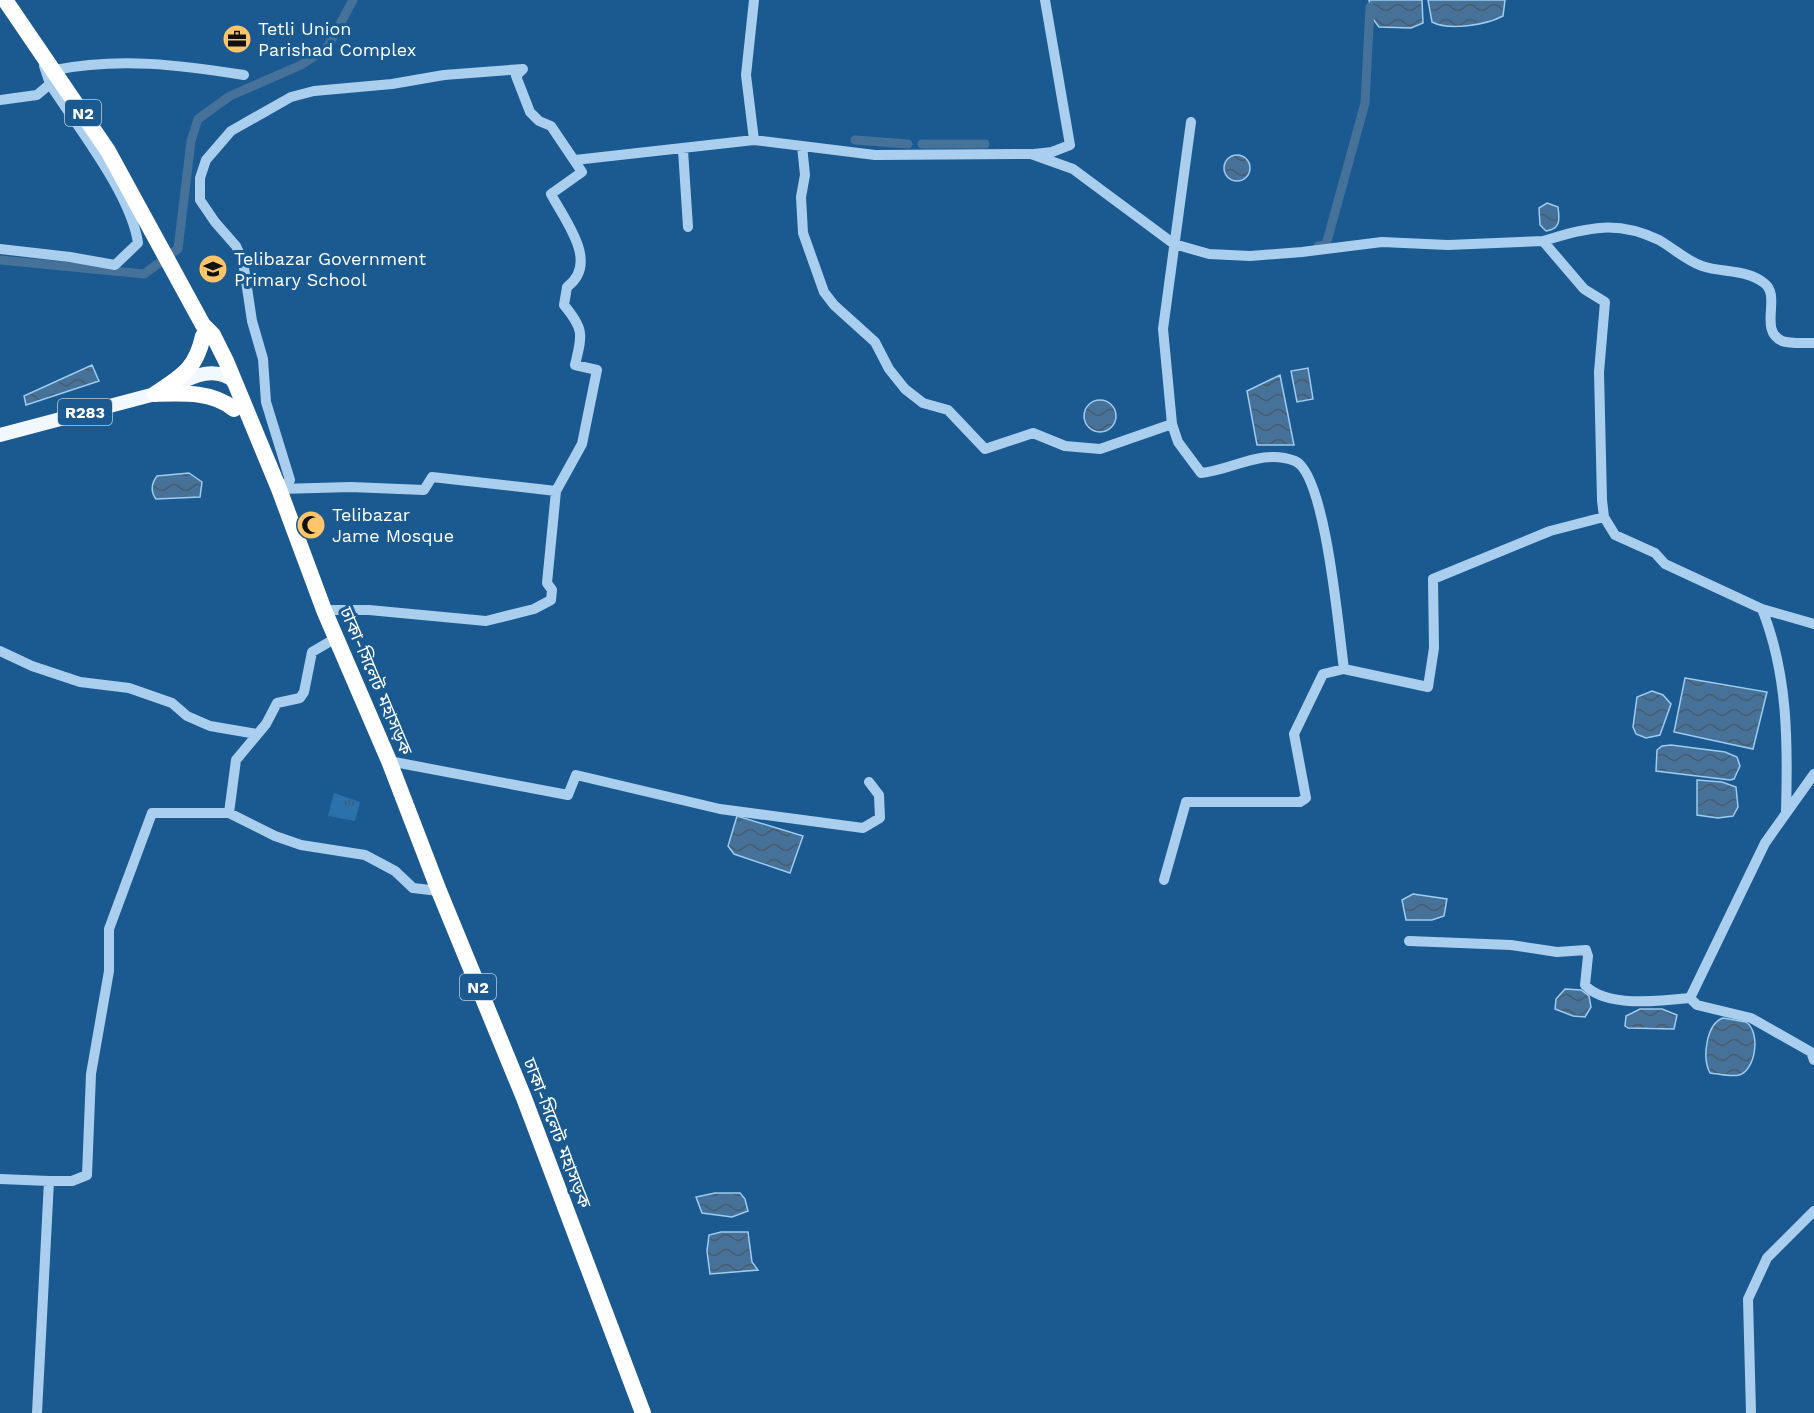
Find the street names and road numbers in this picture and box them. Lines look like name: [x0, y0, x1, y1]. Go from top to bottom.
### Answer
road number: N2: [65, 100, 101, 126]
road number: R283: [58, 399, 112, 425]
street label: ঢাকা-সিলেট মহাসড়ক: [335, 603, 417, 758]
road number: N2: [460, 974, 496, 1000]
street label: ঢাকা-সিলেট মহাসড়ক: [519, 1054, 596, 1211]

